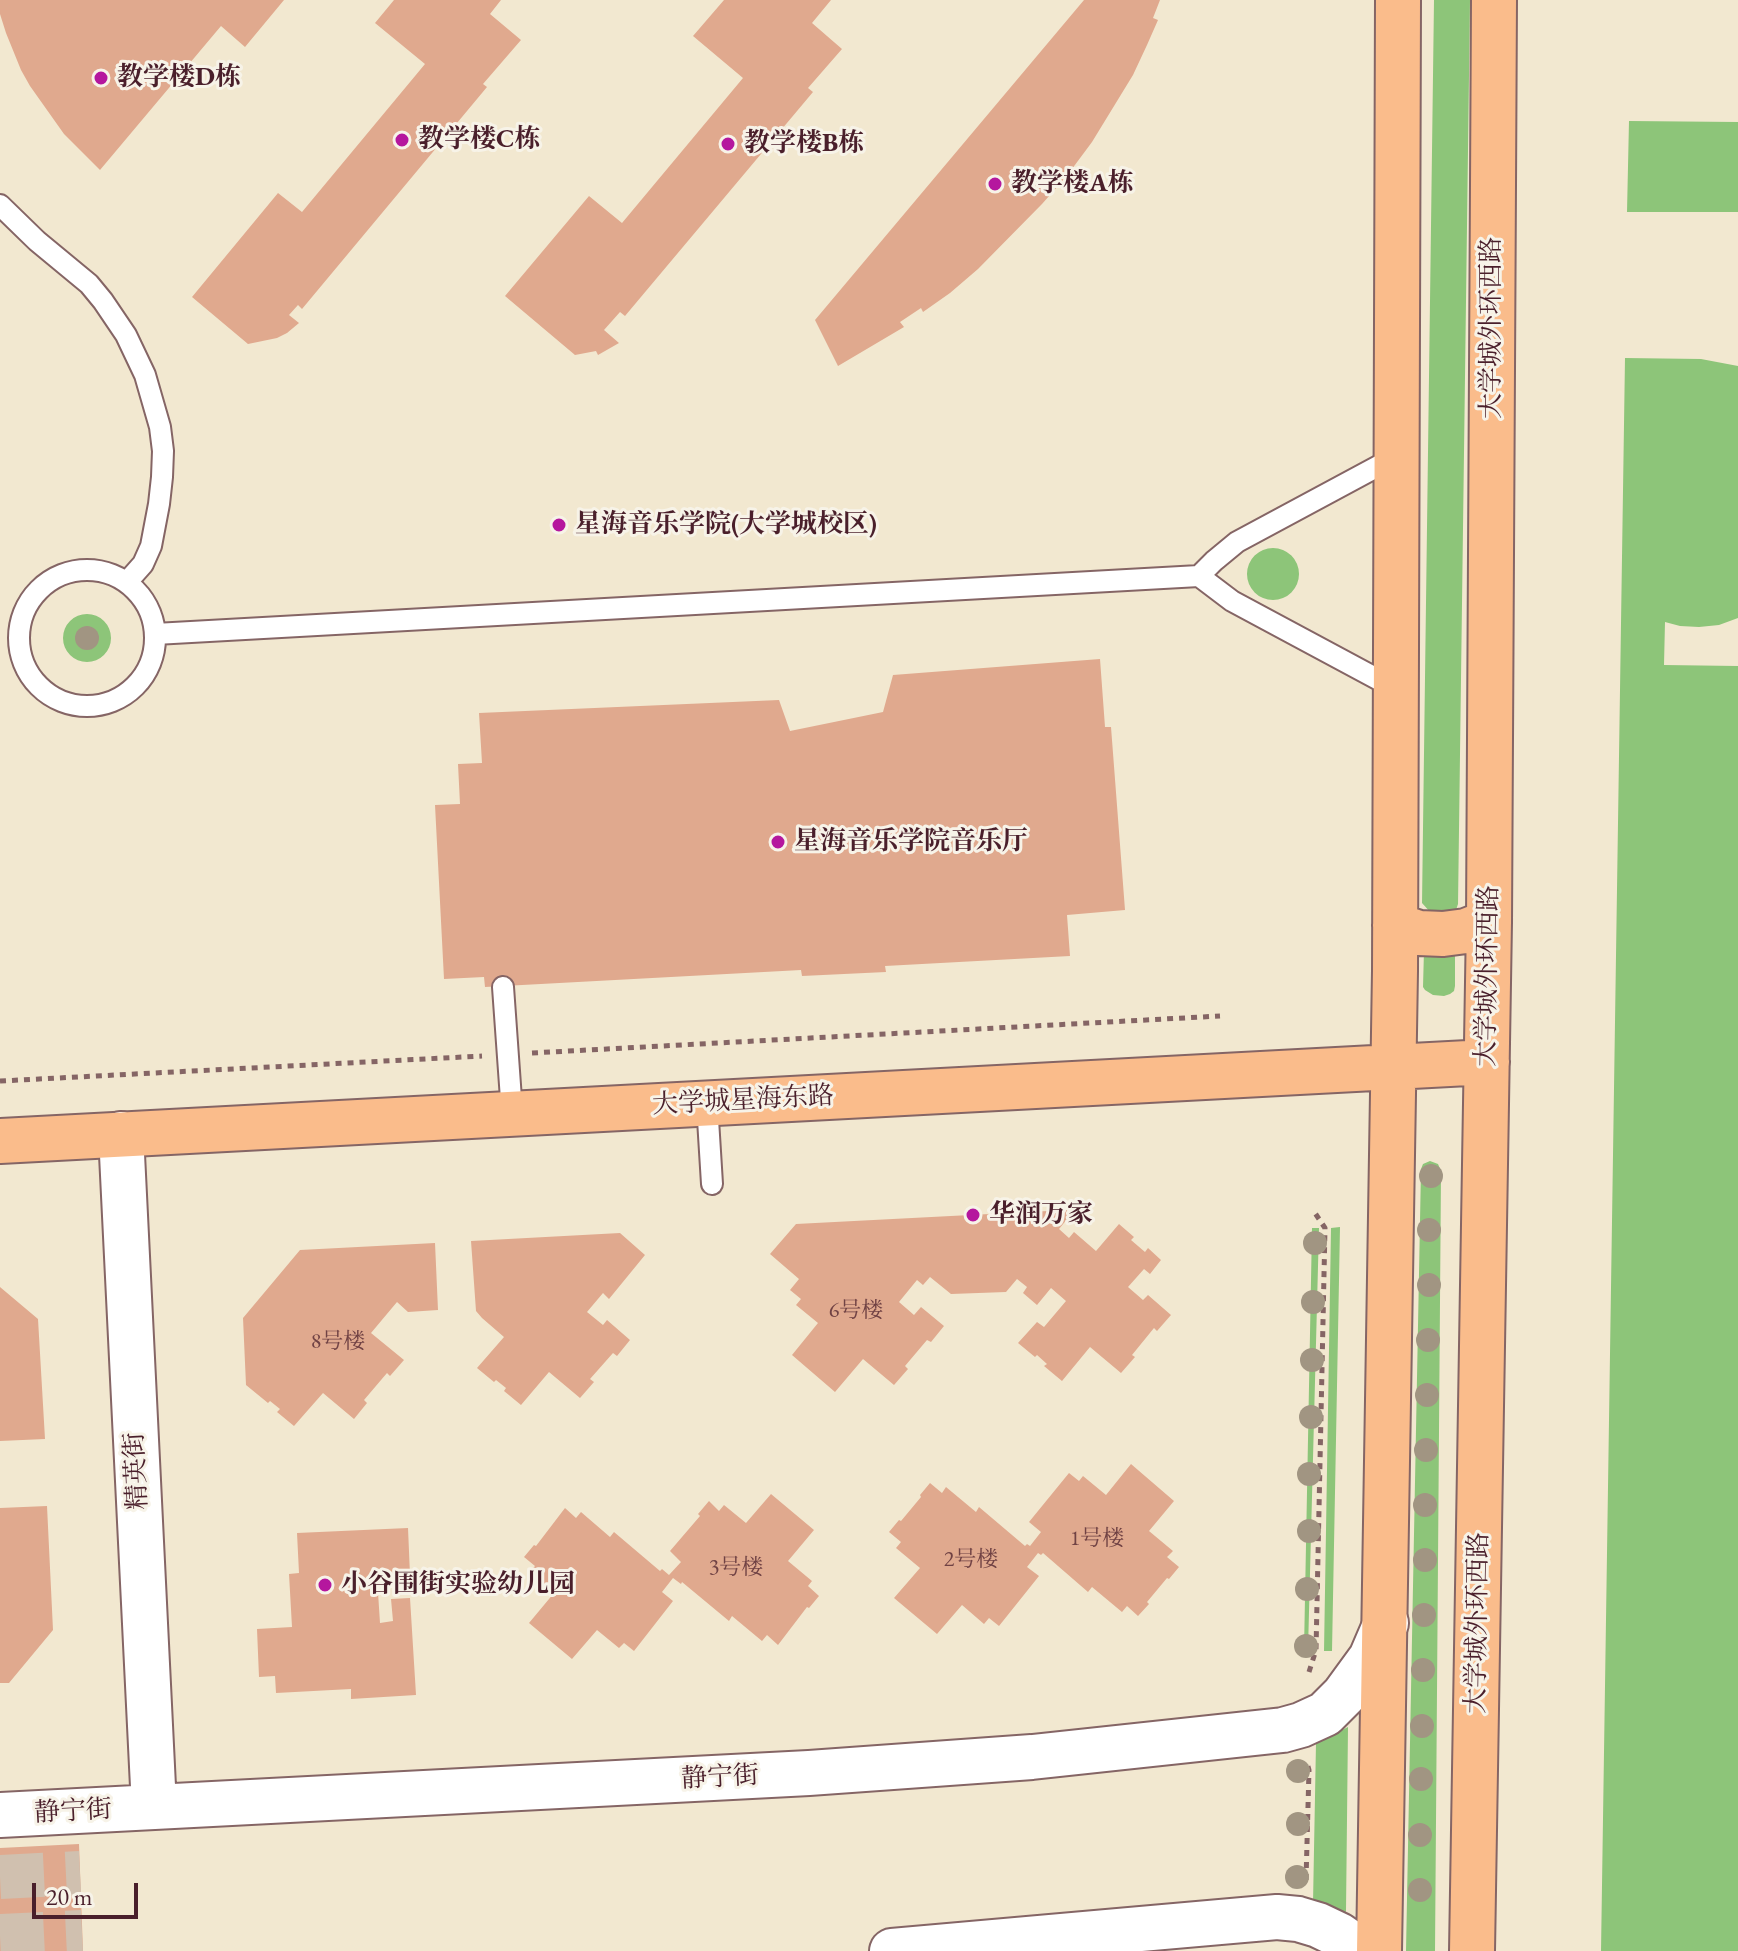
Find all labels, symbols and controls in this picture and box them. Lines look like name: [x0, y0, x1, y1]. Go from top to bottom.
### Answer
place label: 教学楼D栋: [117, 62, 241, 94]
marker: 教学楼D栋: [92, 69, 110, 87]
place label: 教学楼C栋: [418, 124, 540, 156]
place label: 教学楼B栋: [744, 128, 864, 160]
marker: 教学楼C栋: [393, 131, 411, 149]
marker: 教学楼B栋: [719, 135, 737, 153]
place label: 教学楼A栋: [1011, 168, 1134, 200]
marker: 教学楼A栋: [986, 175, 1004, 193]
street label: 大学城外环西路: [1476, 237, 1508, 419]
place label: 星海音乐学院(大学城校区): [575, 509, 877, 541]
marker: 星海音乐学院(大学城校区): [550, 516, 568, 534]
place label: 星海音乐学院音乐厅: [794, 826, 1028, 858]
marker: 星海音乐学院音乐厅: [769, 833, 787, 851]
street label: 大学城外环西路: [1471, 885, 1505, 1067]
street label: 大学城星海东路: [651, 1081, 835, 1121]
place label: 华润万家: [989, 1199, 1093, 1231]
marker: 华润万家: [964, 1206, 982, 1224]
house number: 6号楼: [829, 1298, 883, 1324]
house number: 8号楼: [311, 1329, 365, 1355]
street label: 精英街: [119, 1431, 155, 1511]
house number: 1号楼: [1070, 1526, 1124, 1552]
street label: 大学城外环西路: [1461, 1532, 1495, 1714]
house number: 2号楼: [944, 1547, 998, 1573]
house number: 3号楼: [709, 1555, 763, 1581]
place label: 小谷围街实验幼儿园: [341, 1569, 575, 1601]
marker: 小谷围街实验幼儿园: [316, 1576, 334, 1594]
street label: 静宁街: [680, 1760, 760, 1796]
street label: 静宁街: [33, 1794, 113, 1830]
scale bar: [36, 1867, 142, 1917]
text: 20 m: [46, 1881, 93, 1912]

